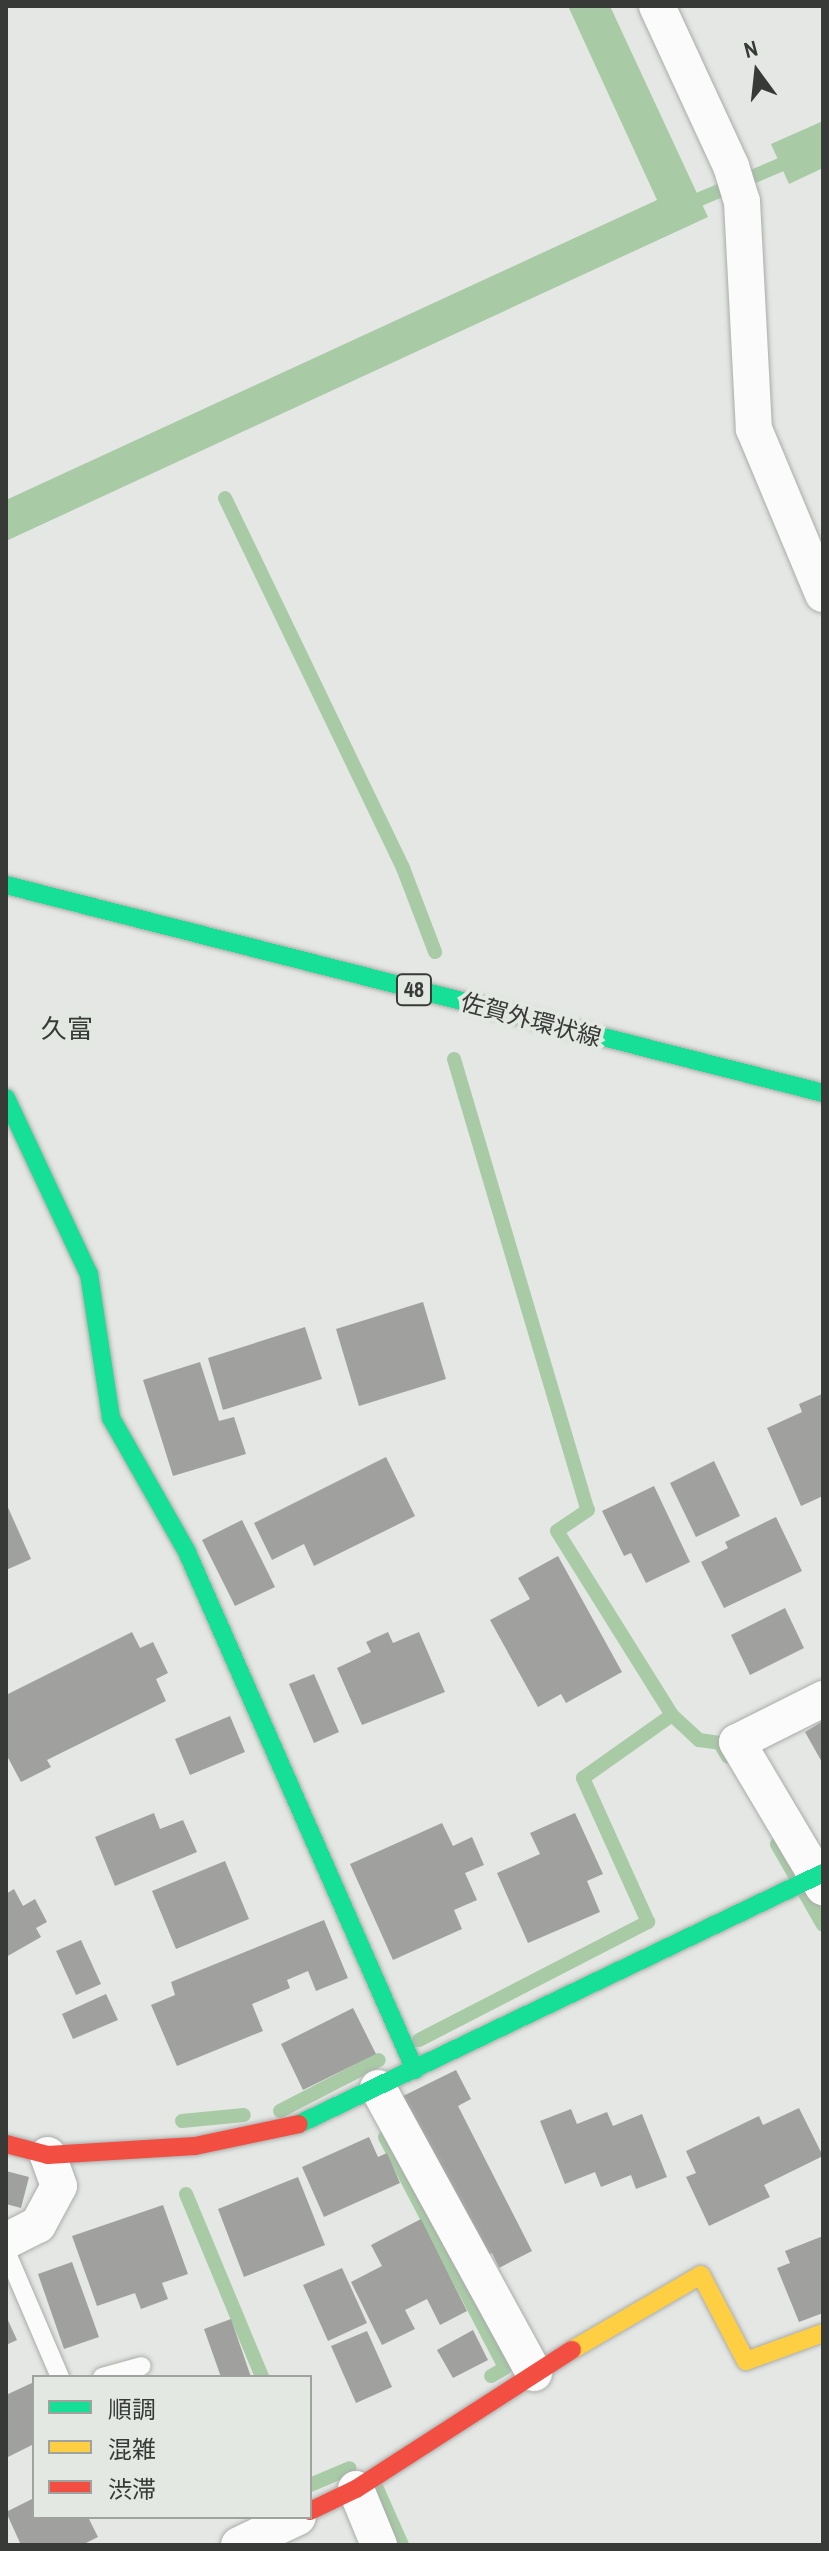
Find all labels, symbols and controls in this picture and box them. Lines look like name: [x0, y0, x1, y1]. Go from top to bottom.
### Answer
north arrow: [717, 32, 797, 112]
text: N: [741, 33, 761, 65]
road number: 48: [394, 972, 434, 1008]
street label: 佐賀外環状線: [458, 987, 604, 1053]
district label: 久富: [41, 1013, 93, 1045]
legend: [32, 2375, 312, 2519]
text: 順調: [108, 2393, 156, 2425]
text: 混雑: [108, 2433, 156, 2465]
text: 渋滞: [108, 2473, 156, 2505]

